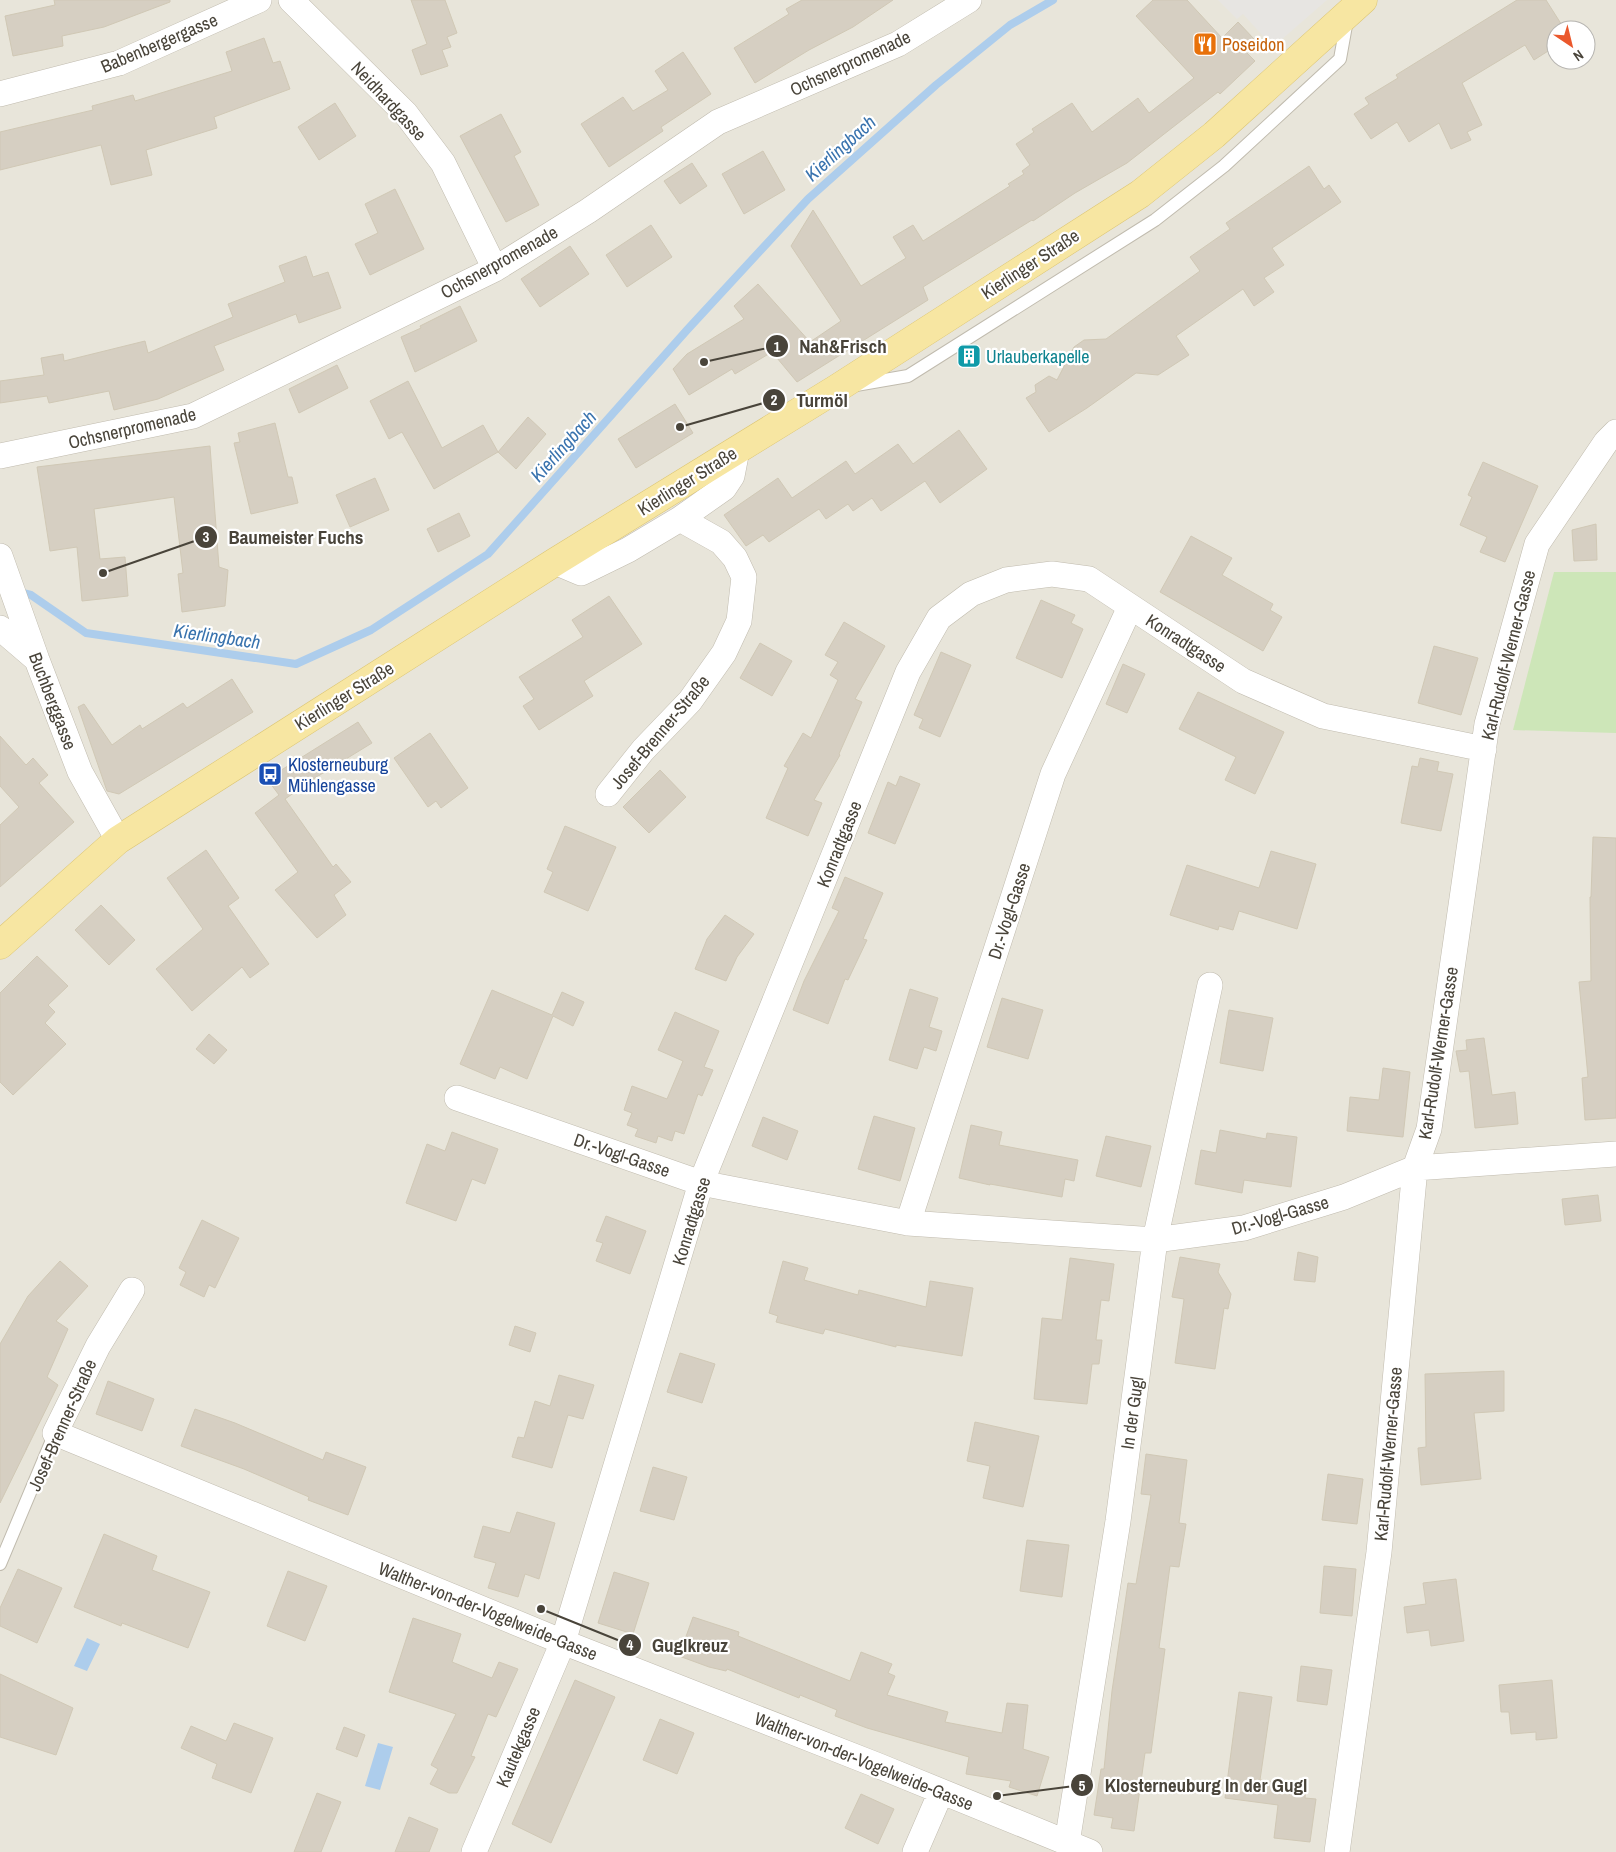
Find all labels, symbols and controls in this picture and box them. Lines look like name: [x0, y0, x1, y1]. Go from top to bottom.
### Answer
street label: Babenbergergasse: [97, 7, 221, 79]
north arrow: [1546, 20, 1596, 70]
street label: Ochsnerpromenade: [786, 24, 914, 102]
restaurant icon: Poseidon: [1192, 31, 1218, 57]
place label: Poseidon: [1222, 32, 1284, 57]
text: N: [1570, 46, 1587, 65]
street label: Neidhardgasse: [346, 56, 432, 146]
water label: Kierlingbach: [799, 109, 881, 187]
street label: Ochsnerpromenade: [436, 219, 562, 305]
street label: Kierlinger Straße: [976, 223, 1084, 305]
callout: Nah&Frisch: [765, 329, 897, 363]
text: Nah&Frisch: [799, 333, 887, 359]
text: 1: [774, 336, 781, 357]
building icon: Urlauberkapelle: [956, 343, 982, 369]
place label: Urlauberkapelle: [986, 344, 1089, 369]
callout: Turmöl: [761, 383, 858, 417]
text: Turmöl: [796, 387, 848, 413]
text: 2: [771, 389, 778, 410]
street label: Ochsnerpromenade: [66, 401, 198, 455]
water label: Kierlingbach: [524, 405, 602, 487]
street label: Kierlinger Straße: [633, 441, 741, 521]
callout: Baumeister Fuchs: [194, 520, 374, 554]
text: Baumeister Fuchs: [228, 524, 364, 550]
text: 3: [203, 526, 210, 547]
street label: Karl-Rudolf-Werner-Gasse: [1475, 567, 1541, 743]
street label: Konradtgasse: [1141, 608, 1231, 678]
water label: Kierlingbach: [172, 617, 262, 655]
street label: Buchberggasse: [23, 649, 83, 753]
street label: Kierlinger Straße: [290, 656, 398, 736]
street label: Josef-Brenner-Straße: [605, 670, 715, 794]
place label: Klosterneuburg Mühlengasse: [288, 752, 389, 798]
bus stop icon: Klosterneuburg Mühlengasse: [257, 761, 283, 787]
street label: Konradtgasse: [810, 797, 868, 891]
street label: Dr.-Vogl-Gasse: [982, 860, 1036, 962]
street label: Karl-Rudolf-Werner-Gasse: [1412, 965, 1464, 1141]
street label: Dr.-Vogl-Gasse: [571, 1127, 673, 1183]
street label: Konradtgasse: [666, 1174, 716, 1268]
street label: Dr.-Vogl-Gasse: [1228, 1189, 1332, 1241]
street label: Josef-Brenner-Straße: [22, 1355, 102, 1495]
street label: Karl-Rudolf-Werner-Gasse: [1368, 1366, 1408, 1542]
street label: In der Gugl: [1115, 1375, 1149, 1451]
street label: Walther-von-der-Vogelweide-Gasse: [375, 1556, 601, 1666]
callout: Guglkreuz: [617, 1628, 738, 1662]
text: Guglkreuz: [652, 1632, 728, 1658]
text: 4: [627, 1634, 634, 1655]
street label: Kautekgasse: [490, 1703, 546, 1791]
street label: Walther-von-der-Vogelweide-Gasse: [751, 1706, 977, 1816]
callout: Klosterneuburg In der Gugl: [1070, 1768, 1317, 1802]
text: Klosterneuburg In der Gugl: [1105, 1772, 1307, 1798]
text: 5: [1079, 1775, 1086, 1796]

